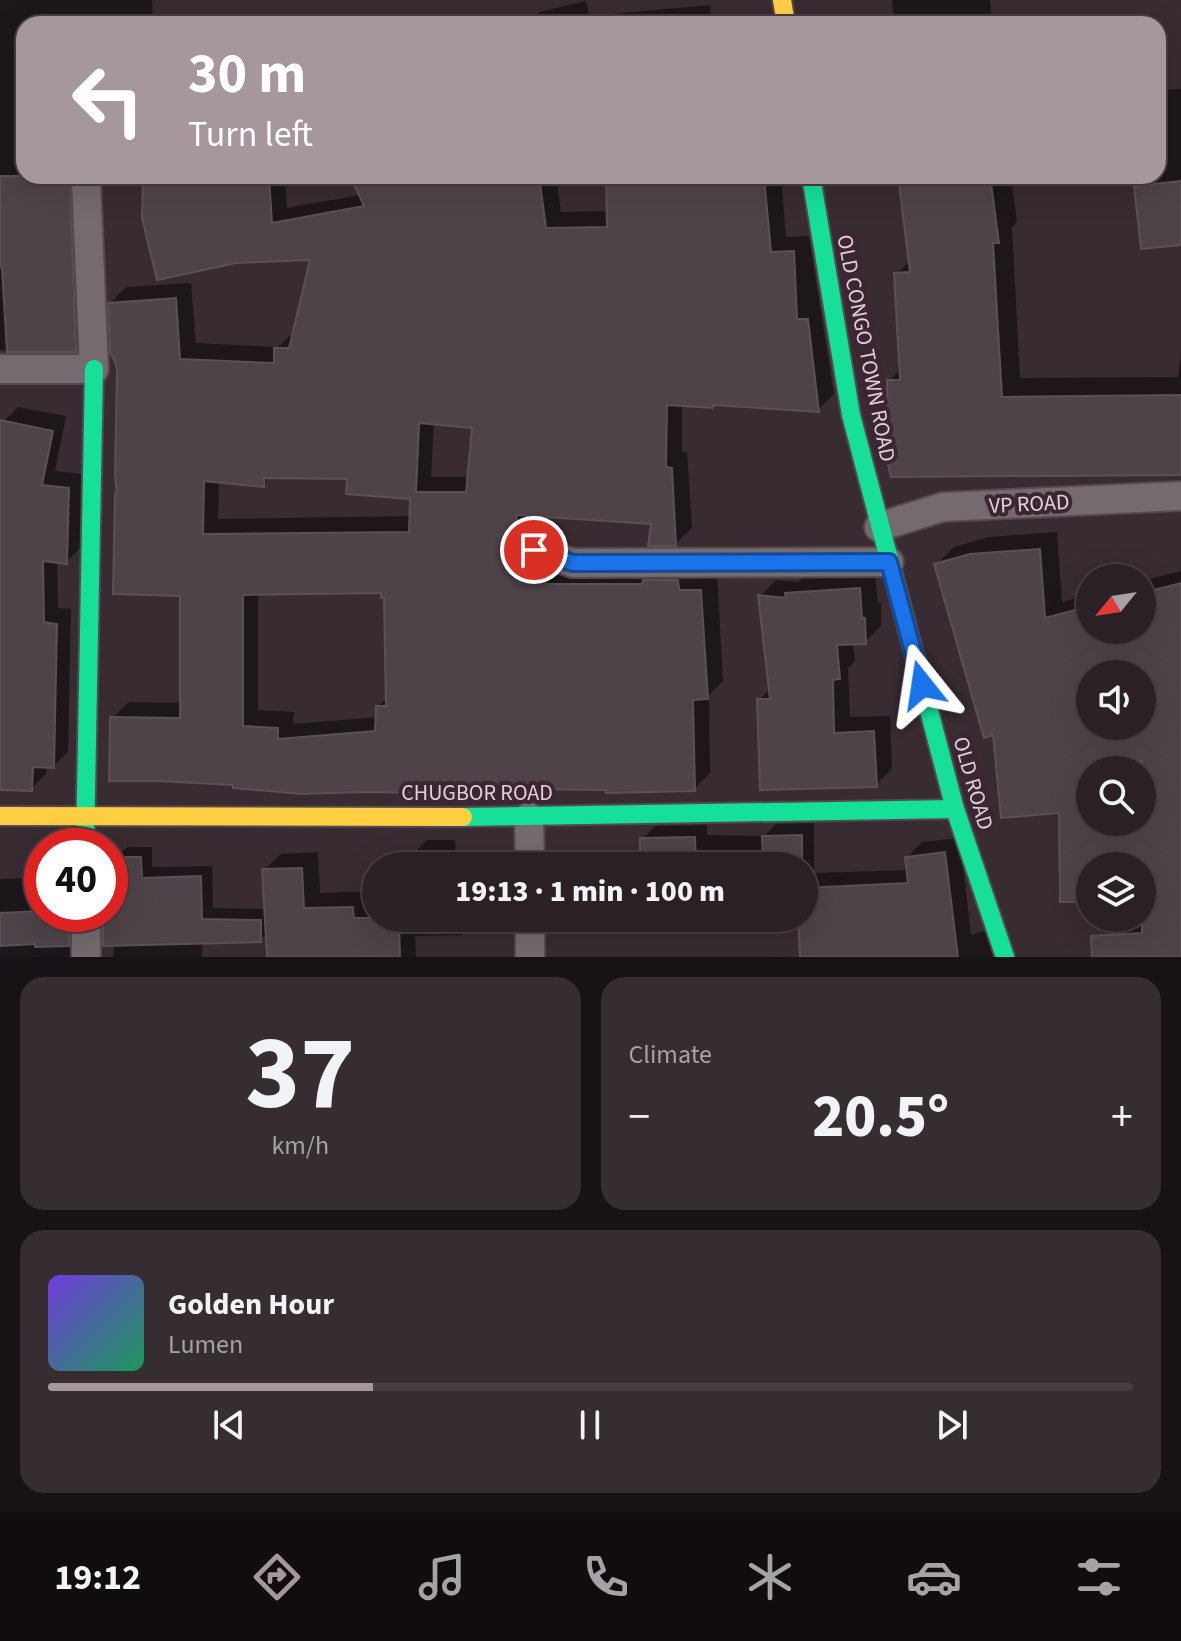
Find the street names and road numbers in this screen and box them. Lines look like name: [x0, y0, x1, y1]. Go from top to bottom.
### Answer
street label: OLD CONGO TOWN ROAD: [828, 232, 904, 464]
street label: VP ROAD: [988, 486, 1070, 522]
street label: OLD ROAD: [944, 733, 1002, 834]
street label: CHUGBOR ROAD: [401, 777, 553, 809]

